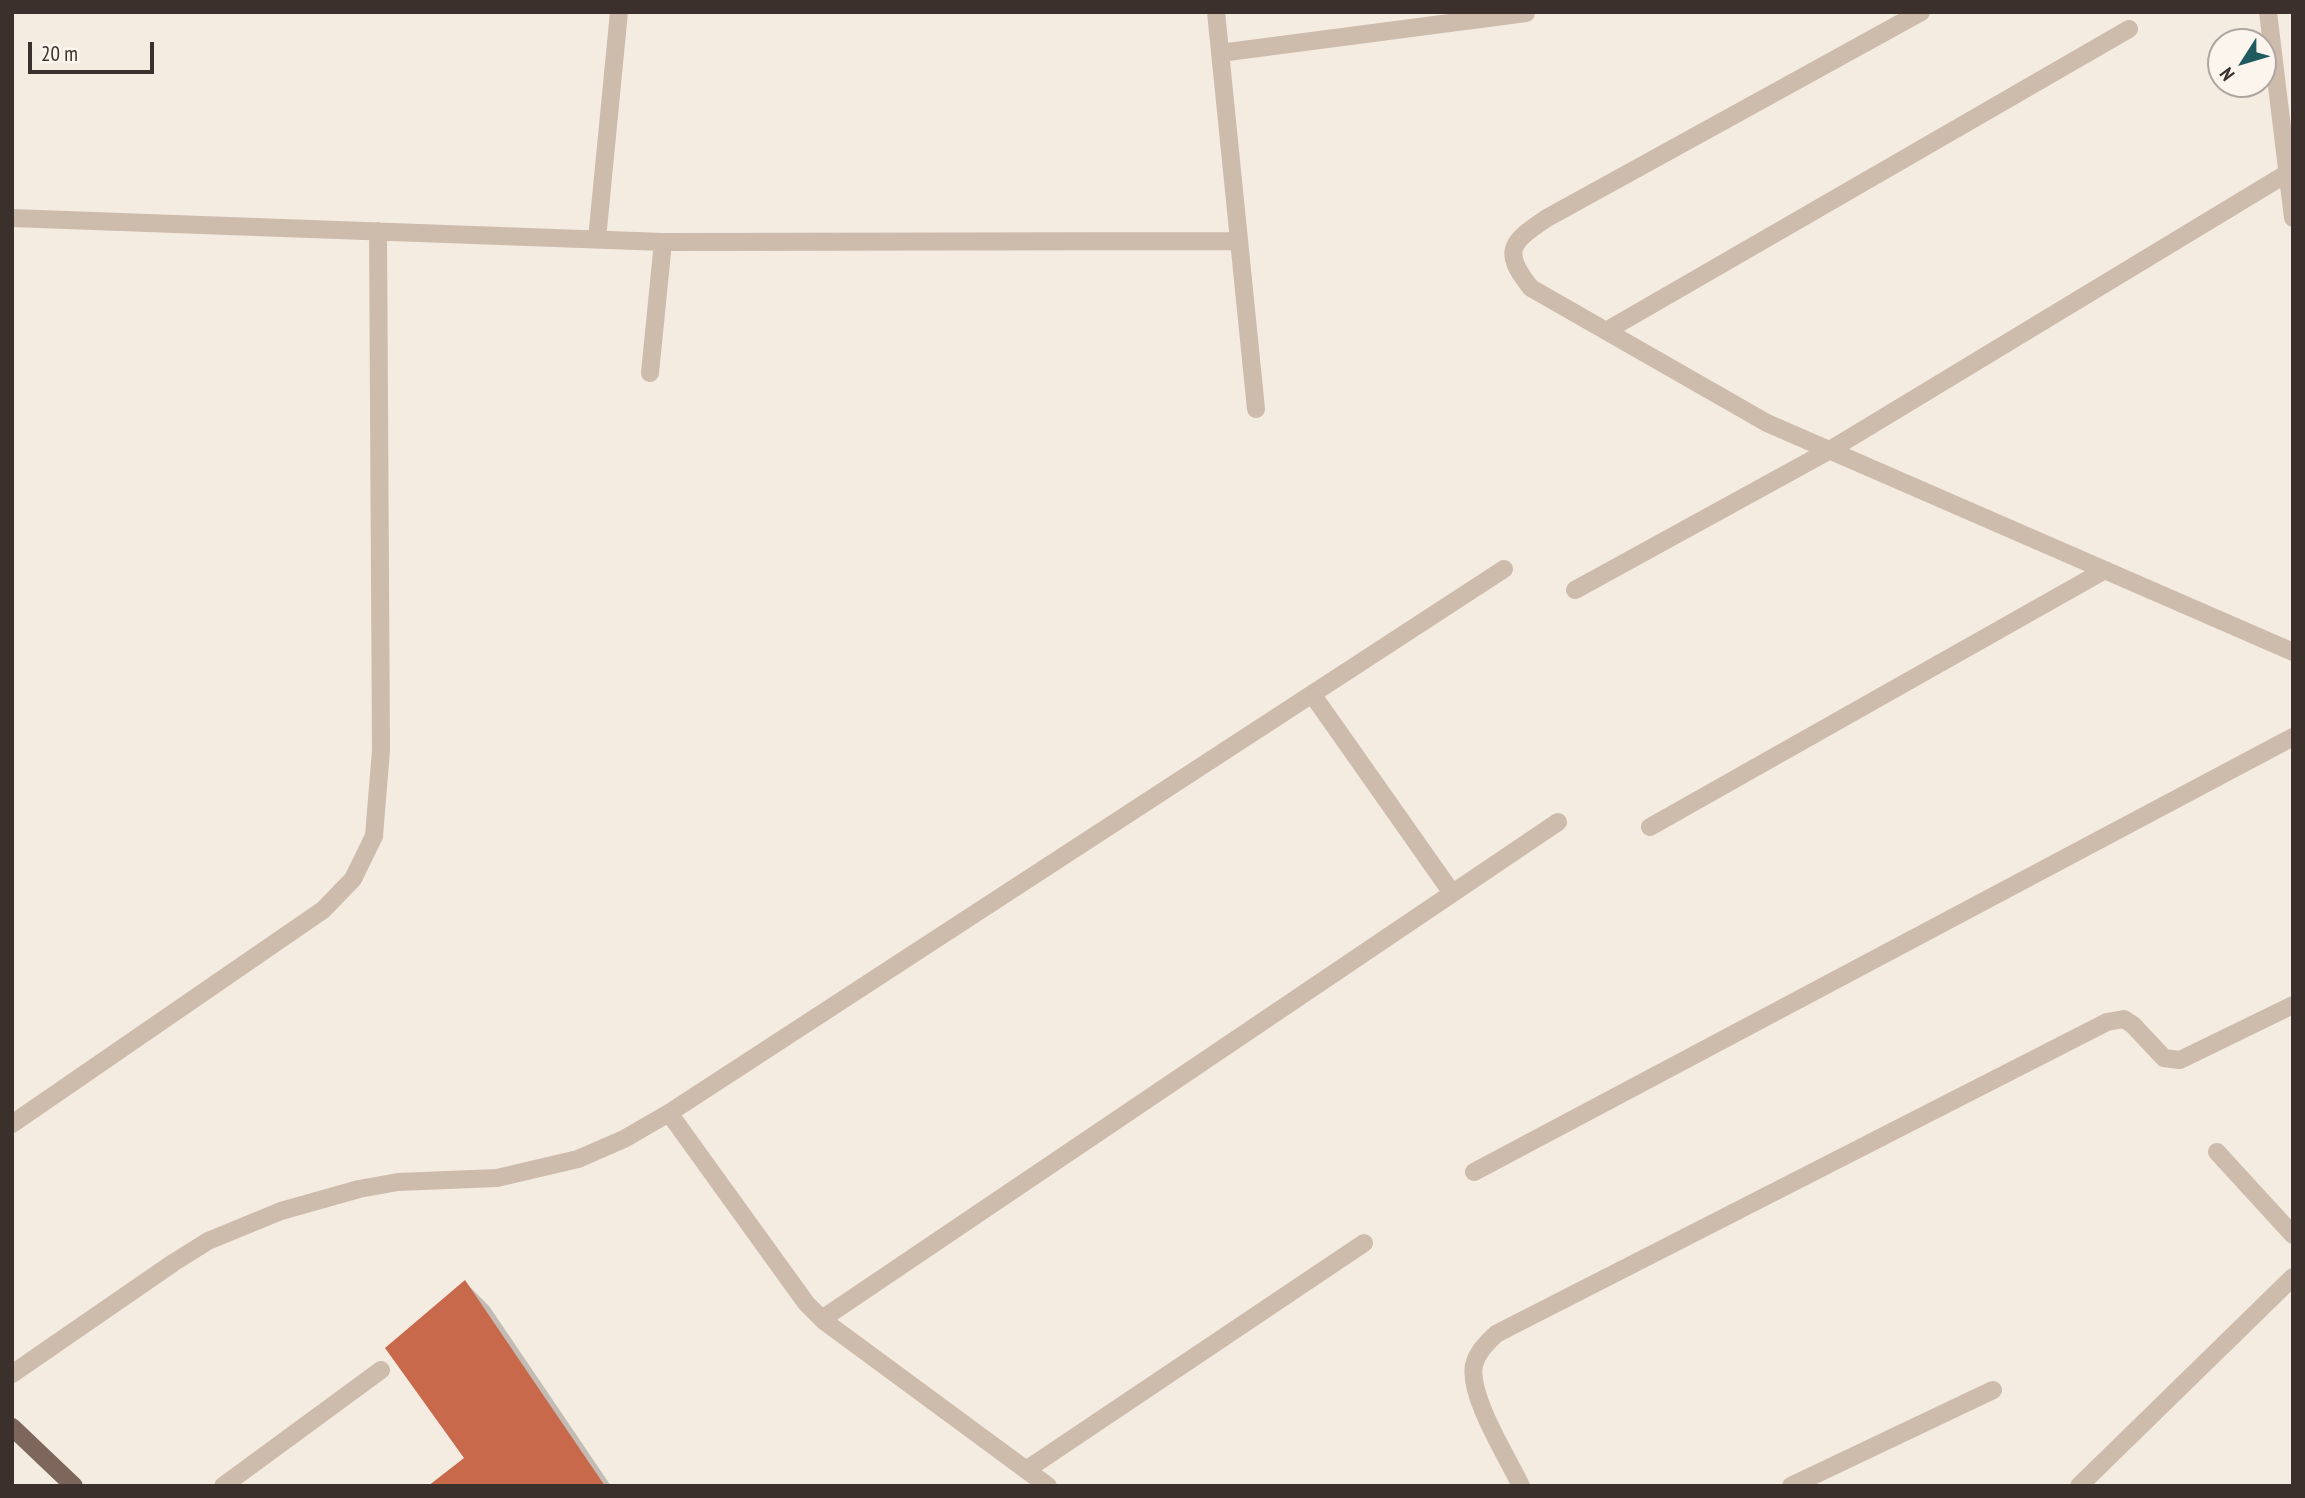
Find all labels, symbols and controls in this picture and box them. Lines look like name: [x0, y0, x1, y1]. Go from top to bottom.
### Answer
scale bar: [32, 28, 158, 72]
north arrow: [2207, 28, 2277, 98]
text: 20 m: [41, 40, 78, 67]
text: N: [2214, 63, 2240, 86]

